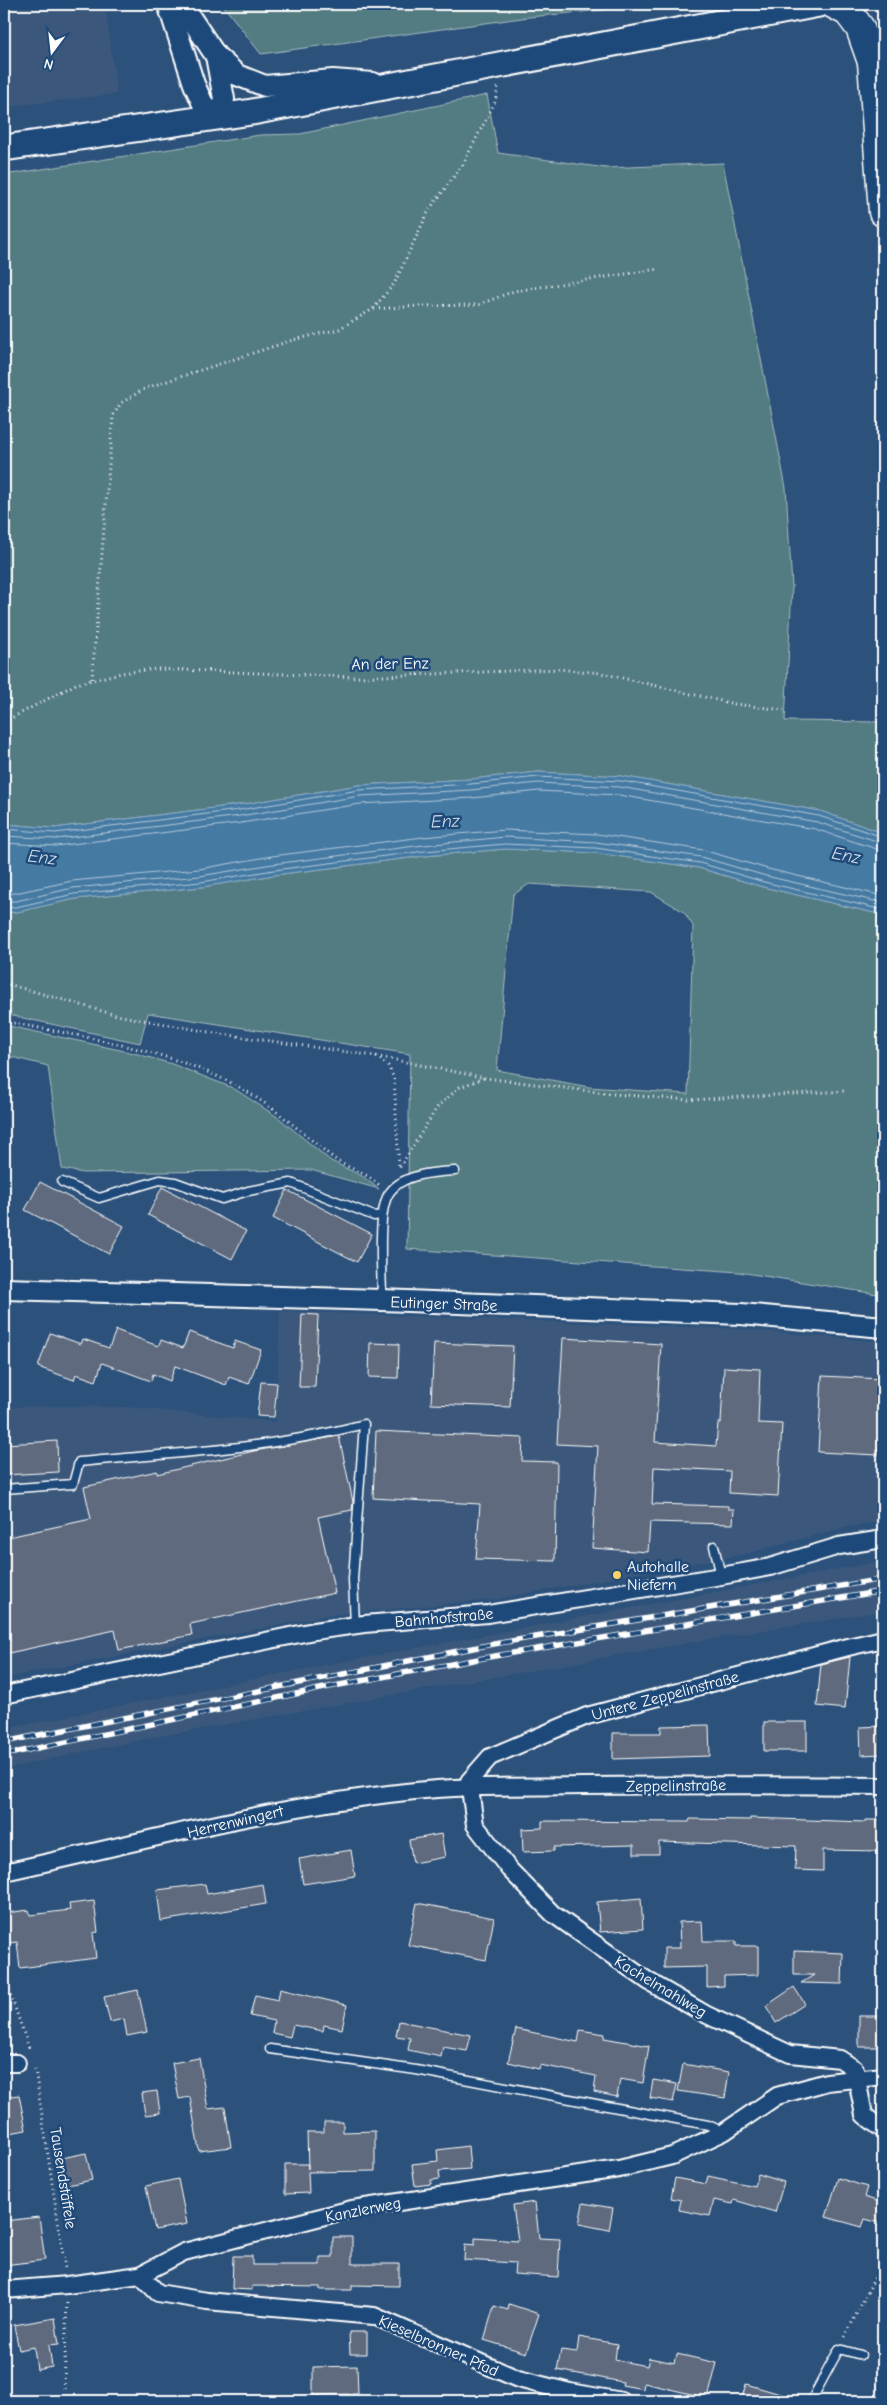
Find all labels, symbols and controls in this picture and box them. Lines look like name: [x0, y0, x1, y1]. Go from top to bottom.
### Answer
north arrow: [28, 28, 78, 78]
text: N: [42, 55, 55, 73]
street label: An der Enz: [351, 654, 429, 674]
water label: Enz: [430, 810, 460, 832]
water label: Enz: [830, 842, 862, 869]
water label: Enz: [27, 845, 58, 870]
street label: Eutinger Straße: [390, 1293, 498, 1315]
place label: Autohalle Niefern: [627, 1558, 689, 1594]
marker: Autohalle Niefern: [611, 1569, 623, 1581]
street label: Bahnhofstraße: [394, 1605, 494, 1631]
street label: Untere Zeppelinstraße: [590, 1668, 741, 1724]
street label: Zeppelinstraße: [626, 1776, 726, 1796]
street label: Herrenwingert: [185, 1802, 286, 1842]
street label: Kachelmahlweg: [611, 1952, 710, 2021]
street label: Tausendstäffele: [46, 2126, 80, 2230]
street label: Kanzlerweg: [324, 2194, 403, 2226]
street label: Kieselbronner Pfad: [376, 2311, 501, 2380]

